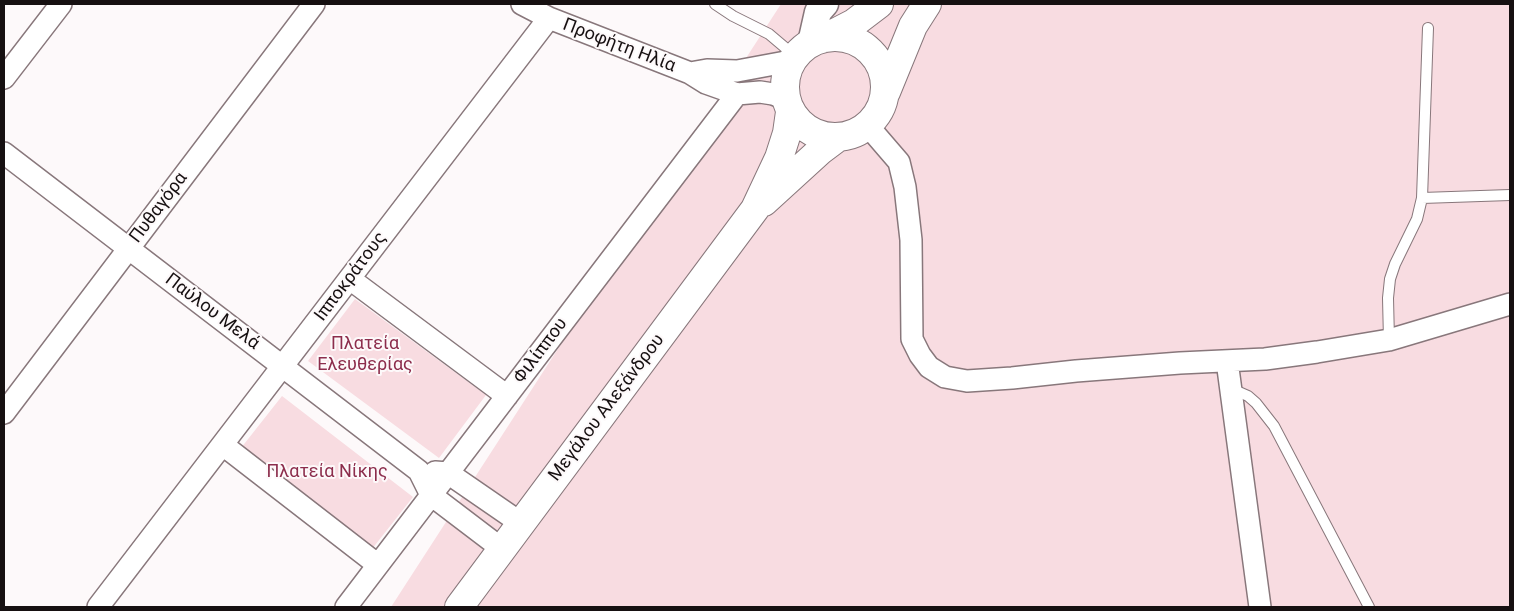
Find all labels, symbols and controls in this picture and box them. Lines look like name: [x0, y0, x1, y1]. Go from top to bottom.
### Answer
street label: Προφήτη Ηλία: [560, 15, 678, 77]
street label: Πυθαγόρα: [126, 168, 192, 248]
street label: Ιπποκράτους: [310, 228, 392, 326]
street label: Παύλου Μελά: [160, 269, 264, 355]
street label: Φιλίππου: [509, 314, 573, 388]
street label: Μεγάλου Αλεξάνδρου: [545, 330, 669, 486]
park label: Πλατεία Ελευθερίας: [317, 333, 413, 376]
park label: Πλατεία Νίκης: [266, 461, 388, 483]

